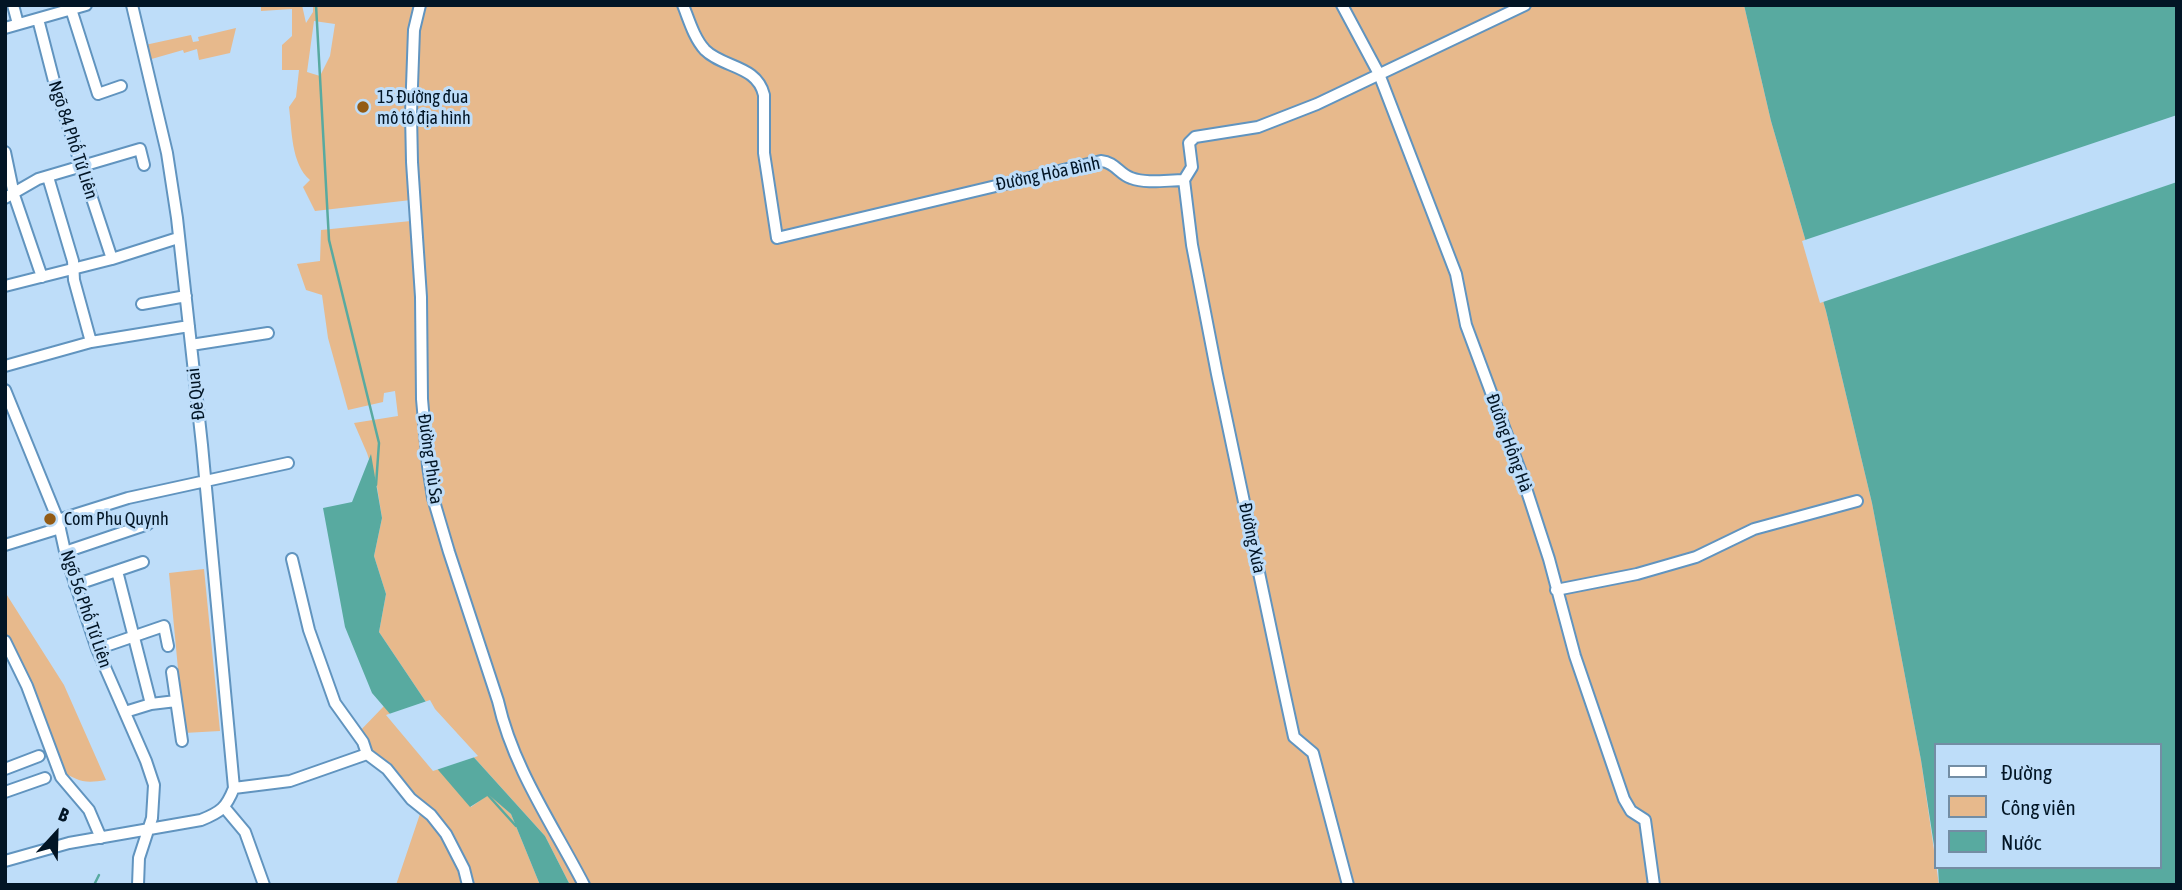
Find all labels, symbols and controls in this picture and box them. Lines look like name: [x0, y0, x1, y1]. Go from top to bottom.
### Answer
street label: Ngõ 84 Phố Tứ Liên: [44, 78, 102, 202]
place label: 15 Đường đua mô tô địa hình: [377, 86, 471, 128]
marker: 15 Đường đua mô tô địa hình: [355, 99, 371, 115]
street label: Đường Hòa Bình: [994, 152, 1102, 196]
street label: Đê Quai: [183, 367, 209, 421]
street label: Đường Hồng Hà: [1481, 391, 1537, 495]
street label: Đường Phù Sa: [413, 413, 447, 505]
street label: Đường Xưa: [1234, 501, 1270, 575]
place label: Com Phu Quynh: [64, 508, 169, 530]
marker: Com Phu Quynh: [42, 511, 58, 527]
street label: Ngõ 56 Phố Tứ Liên: [56, 547, 116, 671]
legend: [1934, 743, 2161, 869]
text: Đường: [2001, 760, 2052, 784]
text: Công viên: [2001, 795, 2076, 819]
north arrow: [21, 799, 91, 869]
text: B: [56, 803, 72, 826]
text: Nước: [2001, 830, 2041, 854]

